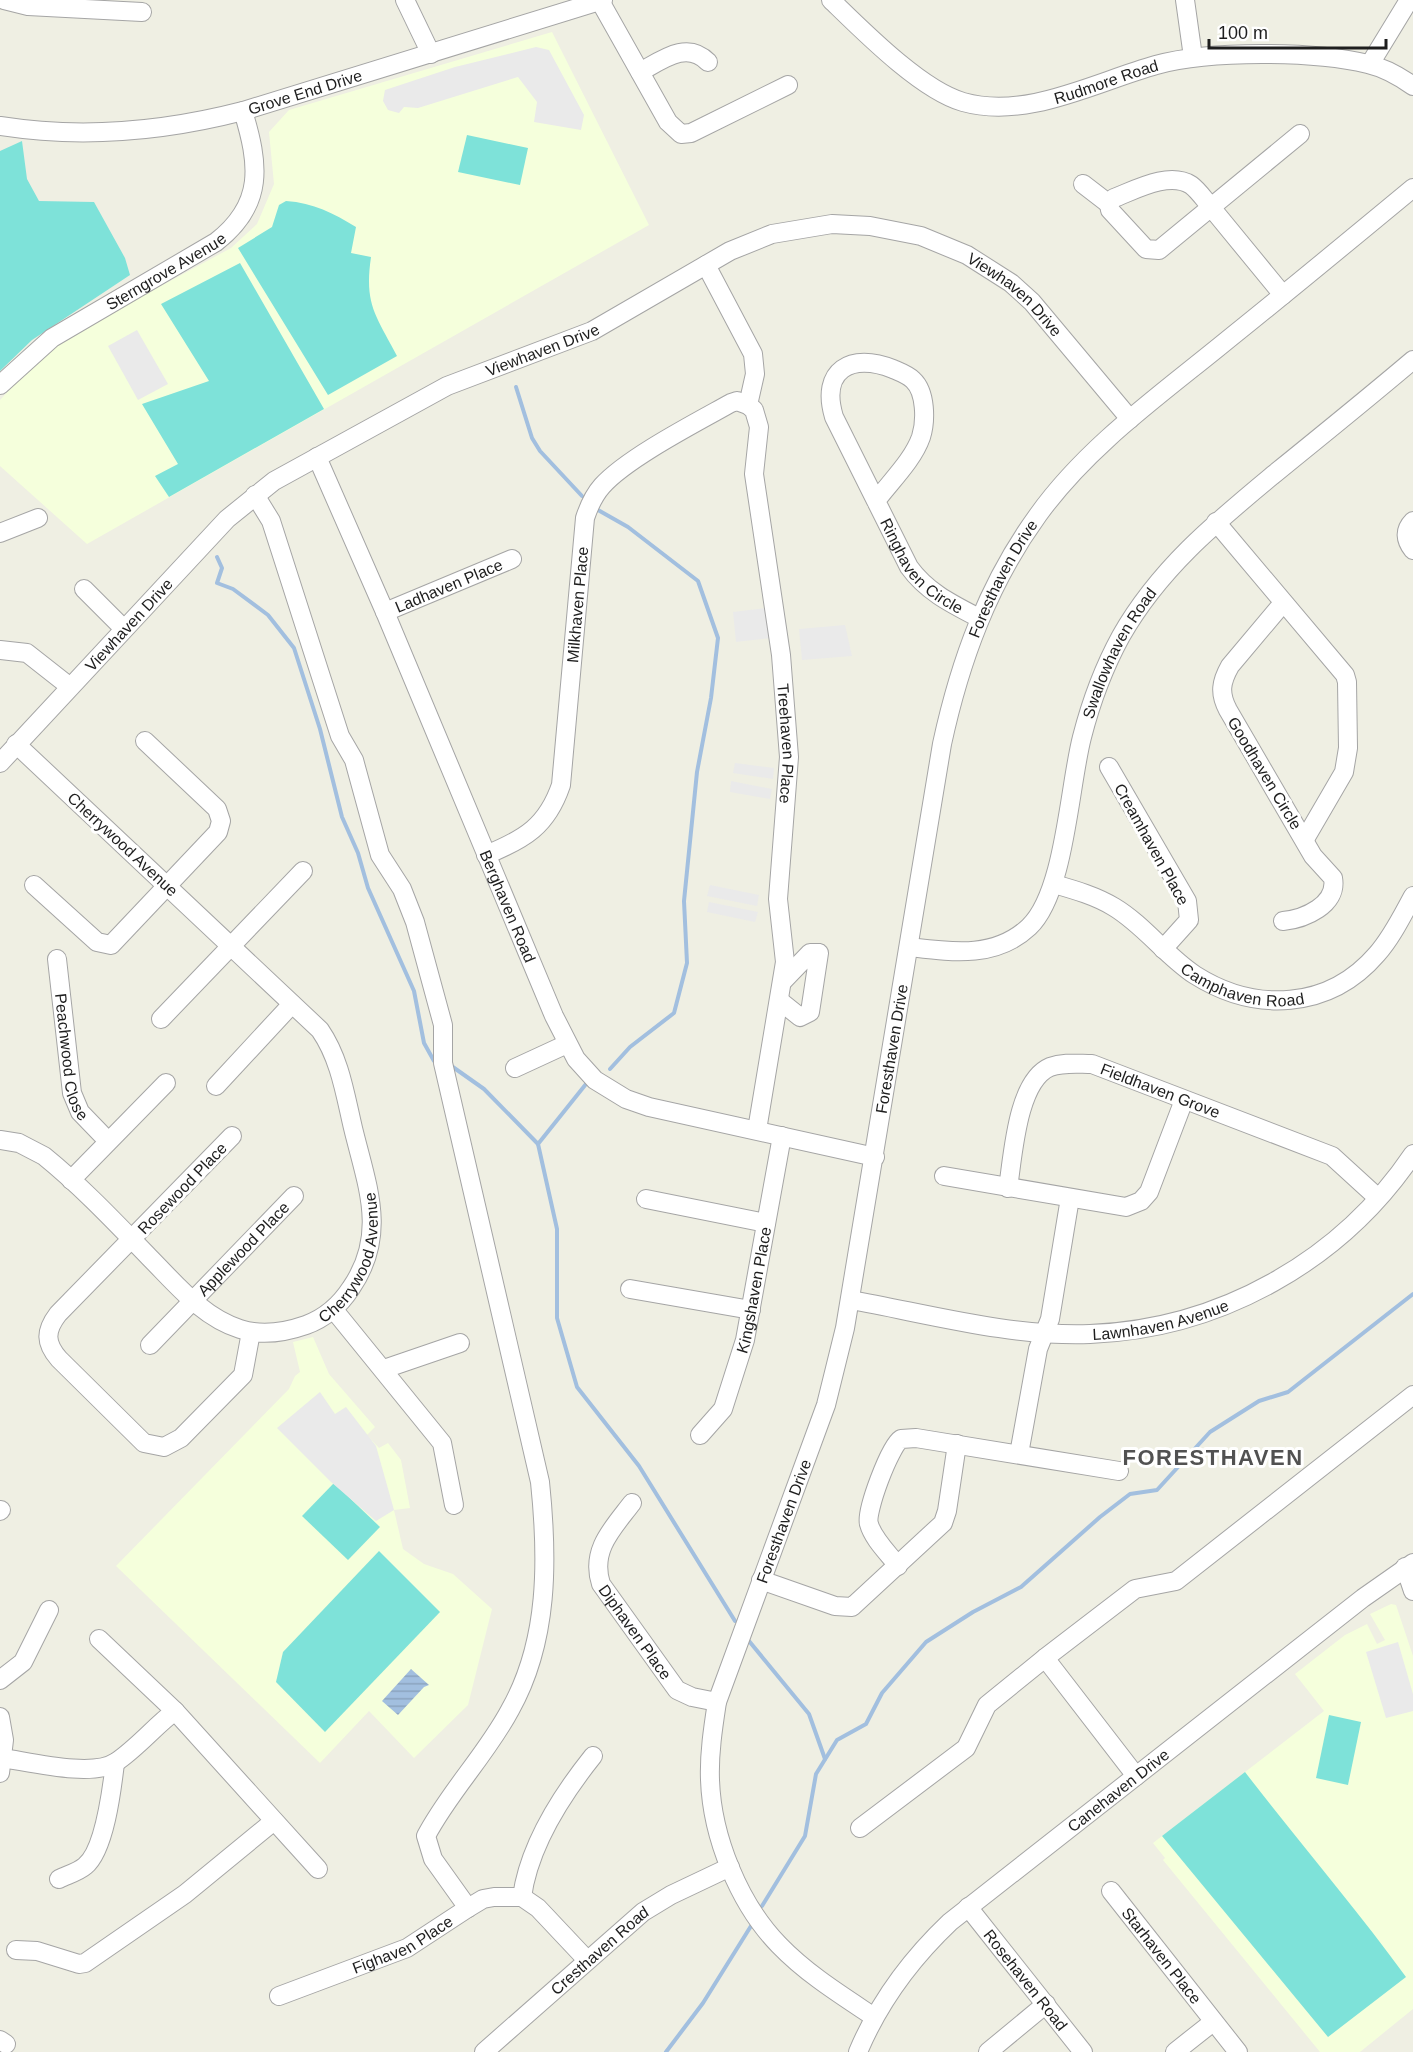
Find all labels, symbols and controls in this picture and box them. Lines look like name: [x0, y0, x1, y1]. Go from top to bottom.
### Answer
scale bar: [1209, 12, 1386, 50]
text: 100 m: [1218, 23, 1268, 43]
street label: Rudmore Road: [1052, 57, 1160, 107]
street label: Grove End Drive: [246, 67, 364, 118]
street label: Sterngrove Avenue: [103, 230, 230, 313]
street label: Viewhaven Drive: [964, 250, 1065, 340]
street label: Viewhaven Drive: [483, 321, 602, 380]
street label: Ringhaven Circle: [877, 515, 966, 617]
street label: Foresthaven Drive: [966, 517, 1041, 640]
street label: Milkhaven Place: [564, 546, 591, 663]
street label: Ladhaven Place: [393, 556, 505, 616]
street label: Viewhaven Drive: [82, 575, 176, 675]
street label: Swallowhaven Road: [1080, 585, 1160, 721]
street label: Treehaven Place: [774, 683, 797, 804]
street label: Goodhaven Circle: [1224, 714, 1305, 833]
street label: Creamhaven Place: [1111, 781, 1192, 908]
street label: Cherrywood Avenue: [64, 789, 181, 900]
street label: Berghaven Road: [477, 848, 539, 965]
street label: Camphaven Road: [1178, 960, 1306, 1009]
street label: Foresthaven Drive: [873, 983, 911, 1115]
street label: Peachwood Close: [52, 992, 91, 1124]
street label: Fieldhaven Grove: [1098, 1060, 1222, 1121]
street label: Rosewood Place: [135, 1139, 230, 1237]
street label: Cherrywood Avenue: [315, 1191, 381, 1326]
street label: Applewood Place: [194, 1199, 293, 1299]
street label: Kingshaven Place: [733, 1225, 774, 1355]
street label: Lawnhaven Avenue: [1092, 1297, 1231, 1343]
district label: FORESTHAVEN: [1122, 1445, 1304, 1470]
street label: Foresthaven Drive: [753, 1457, 814, 1586]
street label: Diphaven Place: [595, 1582, 675, 1683]
street label: Canehaven Drive: [1064, 1746, 1172, 1835]
street label: Cresthaven Road: [548, 1903, 651, 1998]
street label: Starhaven Place: [1118, 1904, 1205, 2007]
street label: Fighaven Place: [350, 1912, 456, 1977]
street label: Rosehaven Road: [980, 1926, 1071, 2034]

